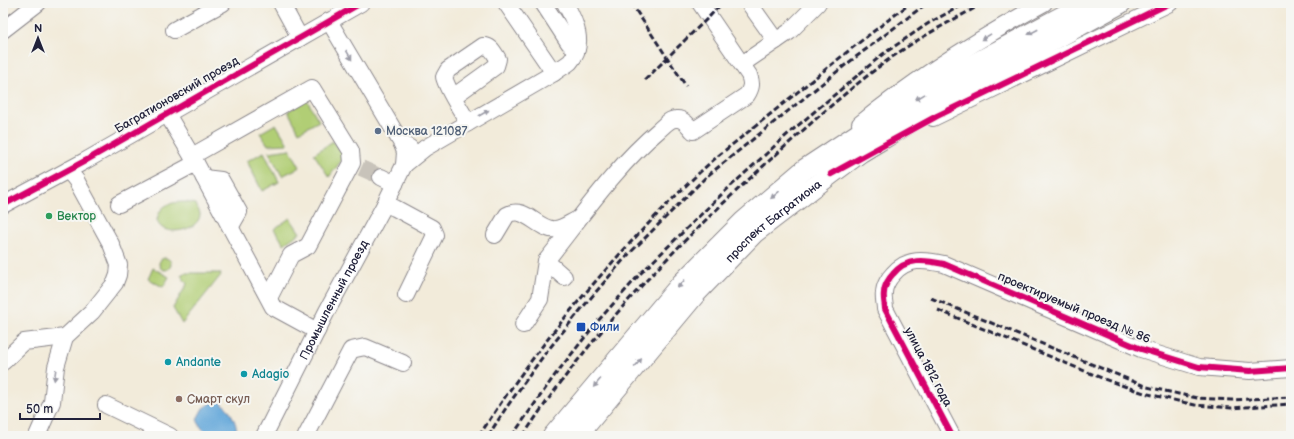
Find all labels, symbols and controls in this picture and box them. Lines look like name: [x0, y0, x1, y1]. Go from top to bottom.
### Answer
north arrow: [18, 18, 58, 58]
text: N: [34, 22, 42, 35]
one-way arrow: [1027, 29, 1039, 36]
one-way arrow: [980, 34, 992, 41]
one-way arrow: [345, 50, 353, 60]
street label: Багратионовский проезд: [112, 53, 242, 137]
one-way arrow: [914, 93, 926, 100]
one-way arrow: [478, 110, 490, 117]
place label: Москва 121087: [386, 124, 467, 139]
marker: Москва 121087: [373, 126, 383, 136]
street label: проспект Багратиона: [722, 176, 825, 266]
one-way arrow: [770, 190, 781, 199]
place label: Вектор: [57, 209, 96, 224]
marker: Вектор: [44, 211, 54, 221]
street label: Промышленный проезд: [296, 237, 372, 362]
street label: проектируемый проезд № 86: [995, 269, 1153, 347]
one-way arrow: [676, 279, 686, 289]
place label: Фили: [590, 320, 620, 335]
marker: Фили: [575, 321, 587, 333]
street label: улица 1812 года: [901, 325, 955, 409]
place label: Andante: [176, 355, 221, 370]
marker: Andante: [163, 357, 173, 367]
one-way arrow: [633, 358, 642, 368]
place label: Adagio: [252, 367, 289, 382]
one-way arrow: [52, 369, 58, 381]
marker: Adagio: [239, 369, 249, 379]
one-way arrow: [593, 378, 602, 389]
place label: Смарт скул: [187, 392, 250, 407]
marker: Смарт скул: [174, 394, 184, 404]
scale bar: [20, 395, 100, 421]
text: 50 m: [26, 402, 53, 417]

